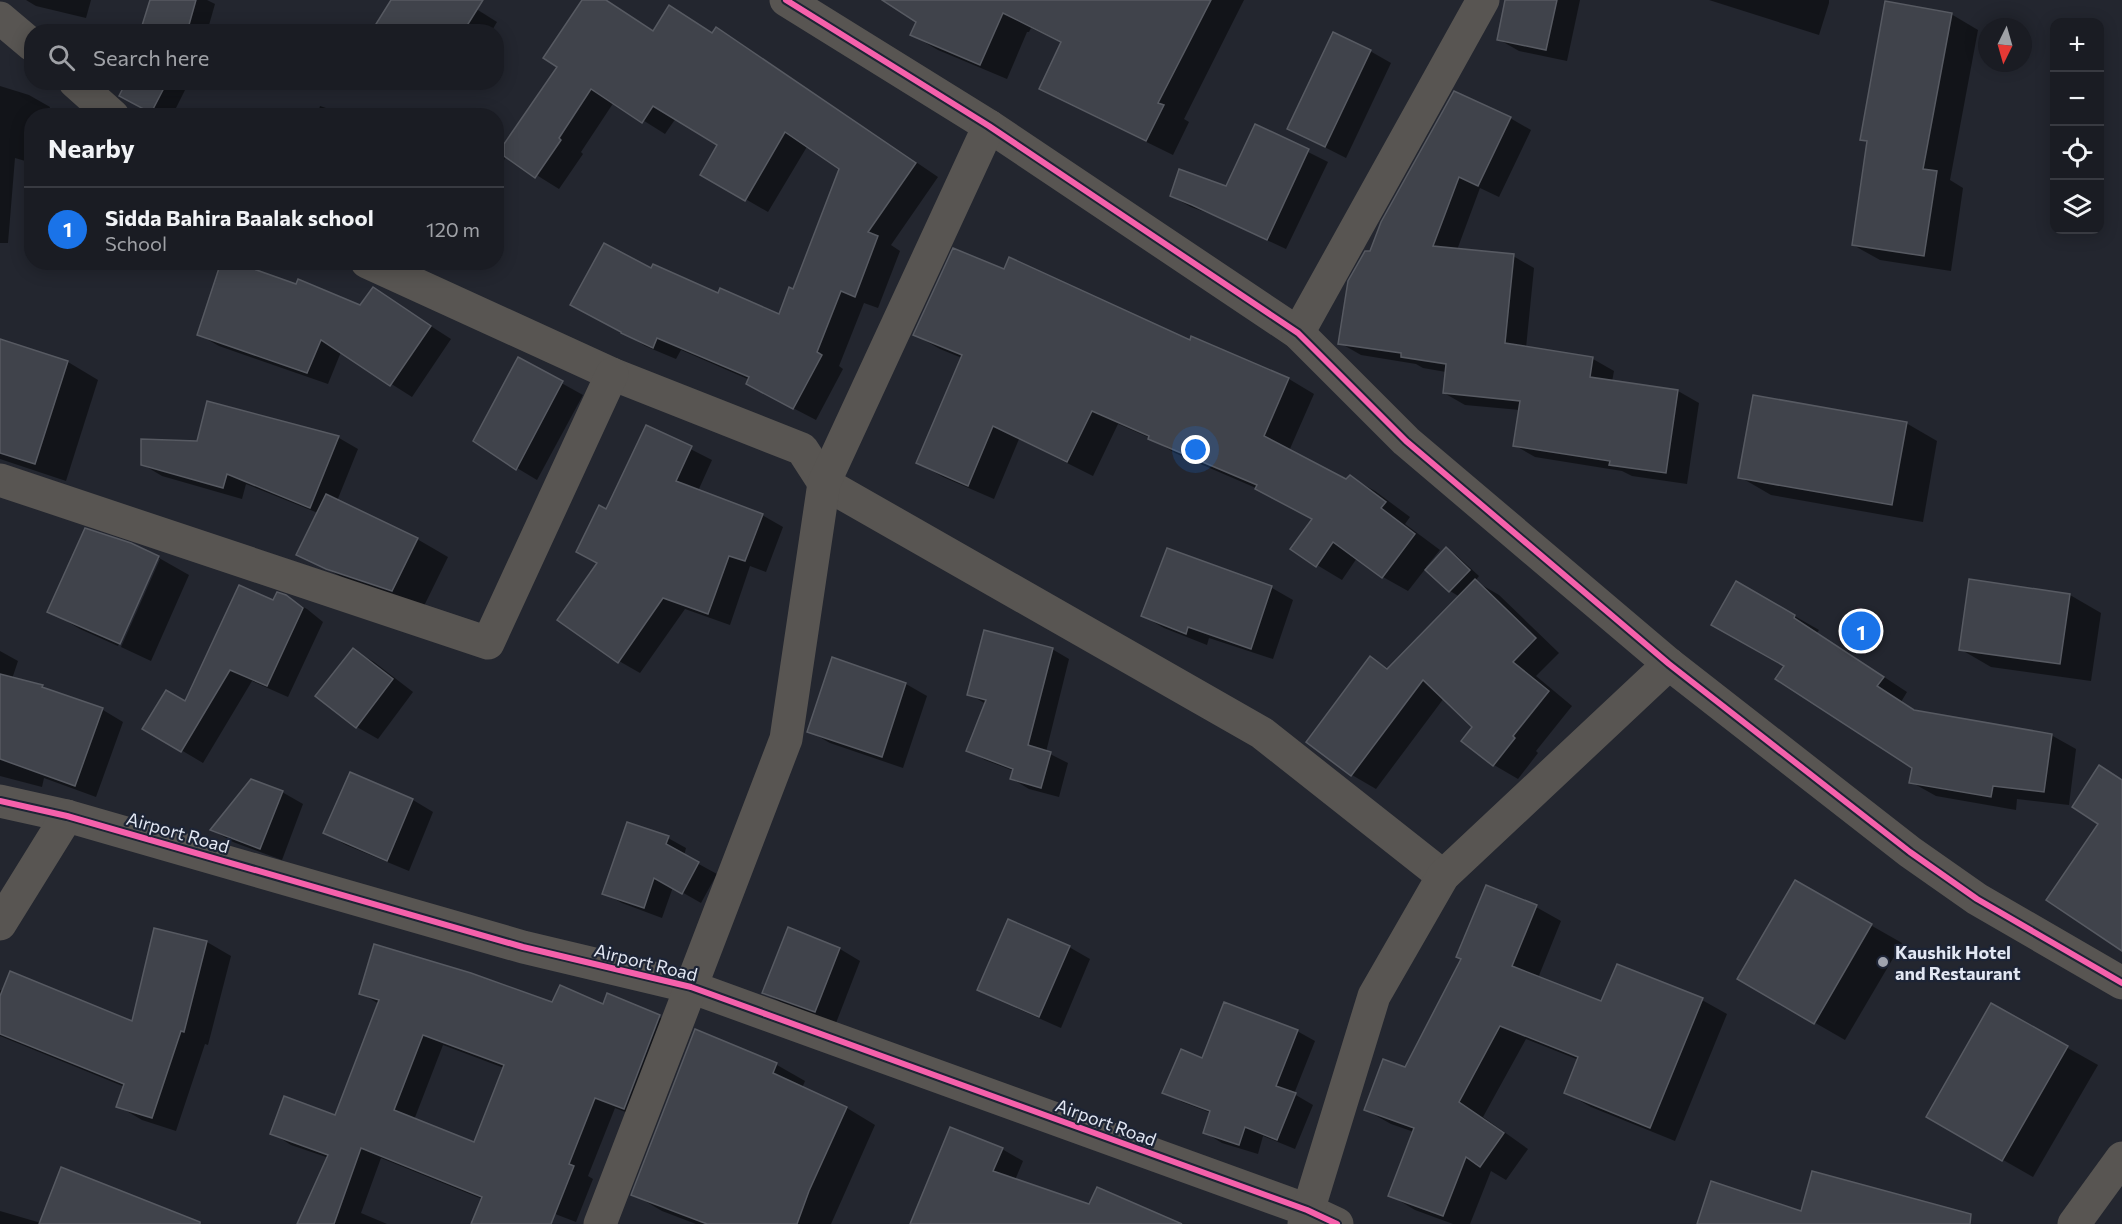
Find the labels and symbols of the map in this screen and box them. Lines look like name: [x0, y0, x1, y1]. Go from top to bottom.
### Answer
north arrow: [1978, 18, 2032, 72]
your location: [1181, 435, 1210, 464]
pin: 1: [1842, 608, 1880, 654]
street label: Airport Road: [124, 807, 232, 857]
street label: Airport Road: [592, 939, 700, 985]
place label: Kaushik Hotel and Restaurant: [1895, 941, 2021, 984]
marker: Kaushik Hotel and Restaurant: [1876, 955, 1890, 969]
street label: Airport Road: [1053, 1094, 1159, 1150]

